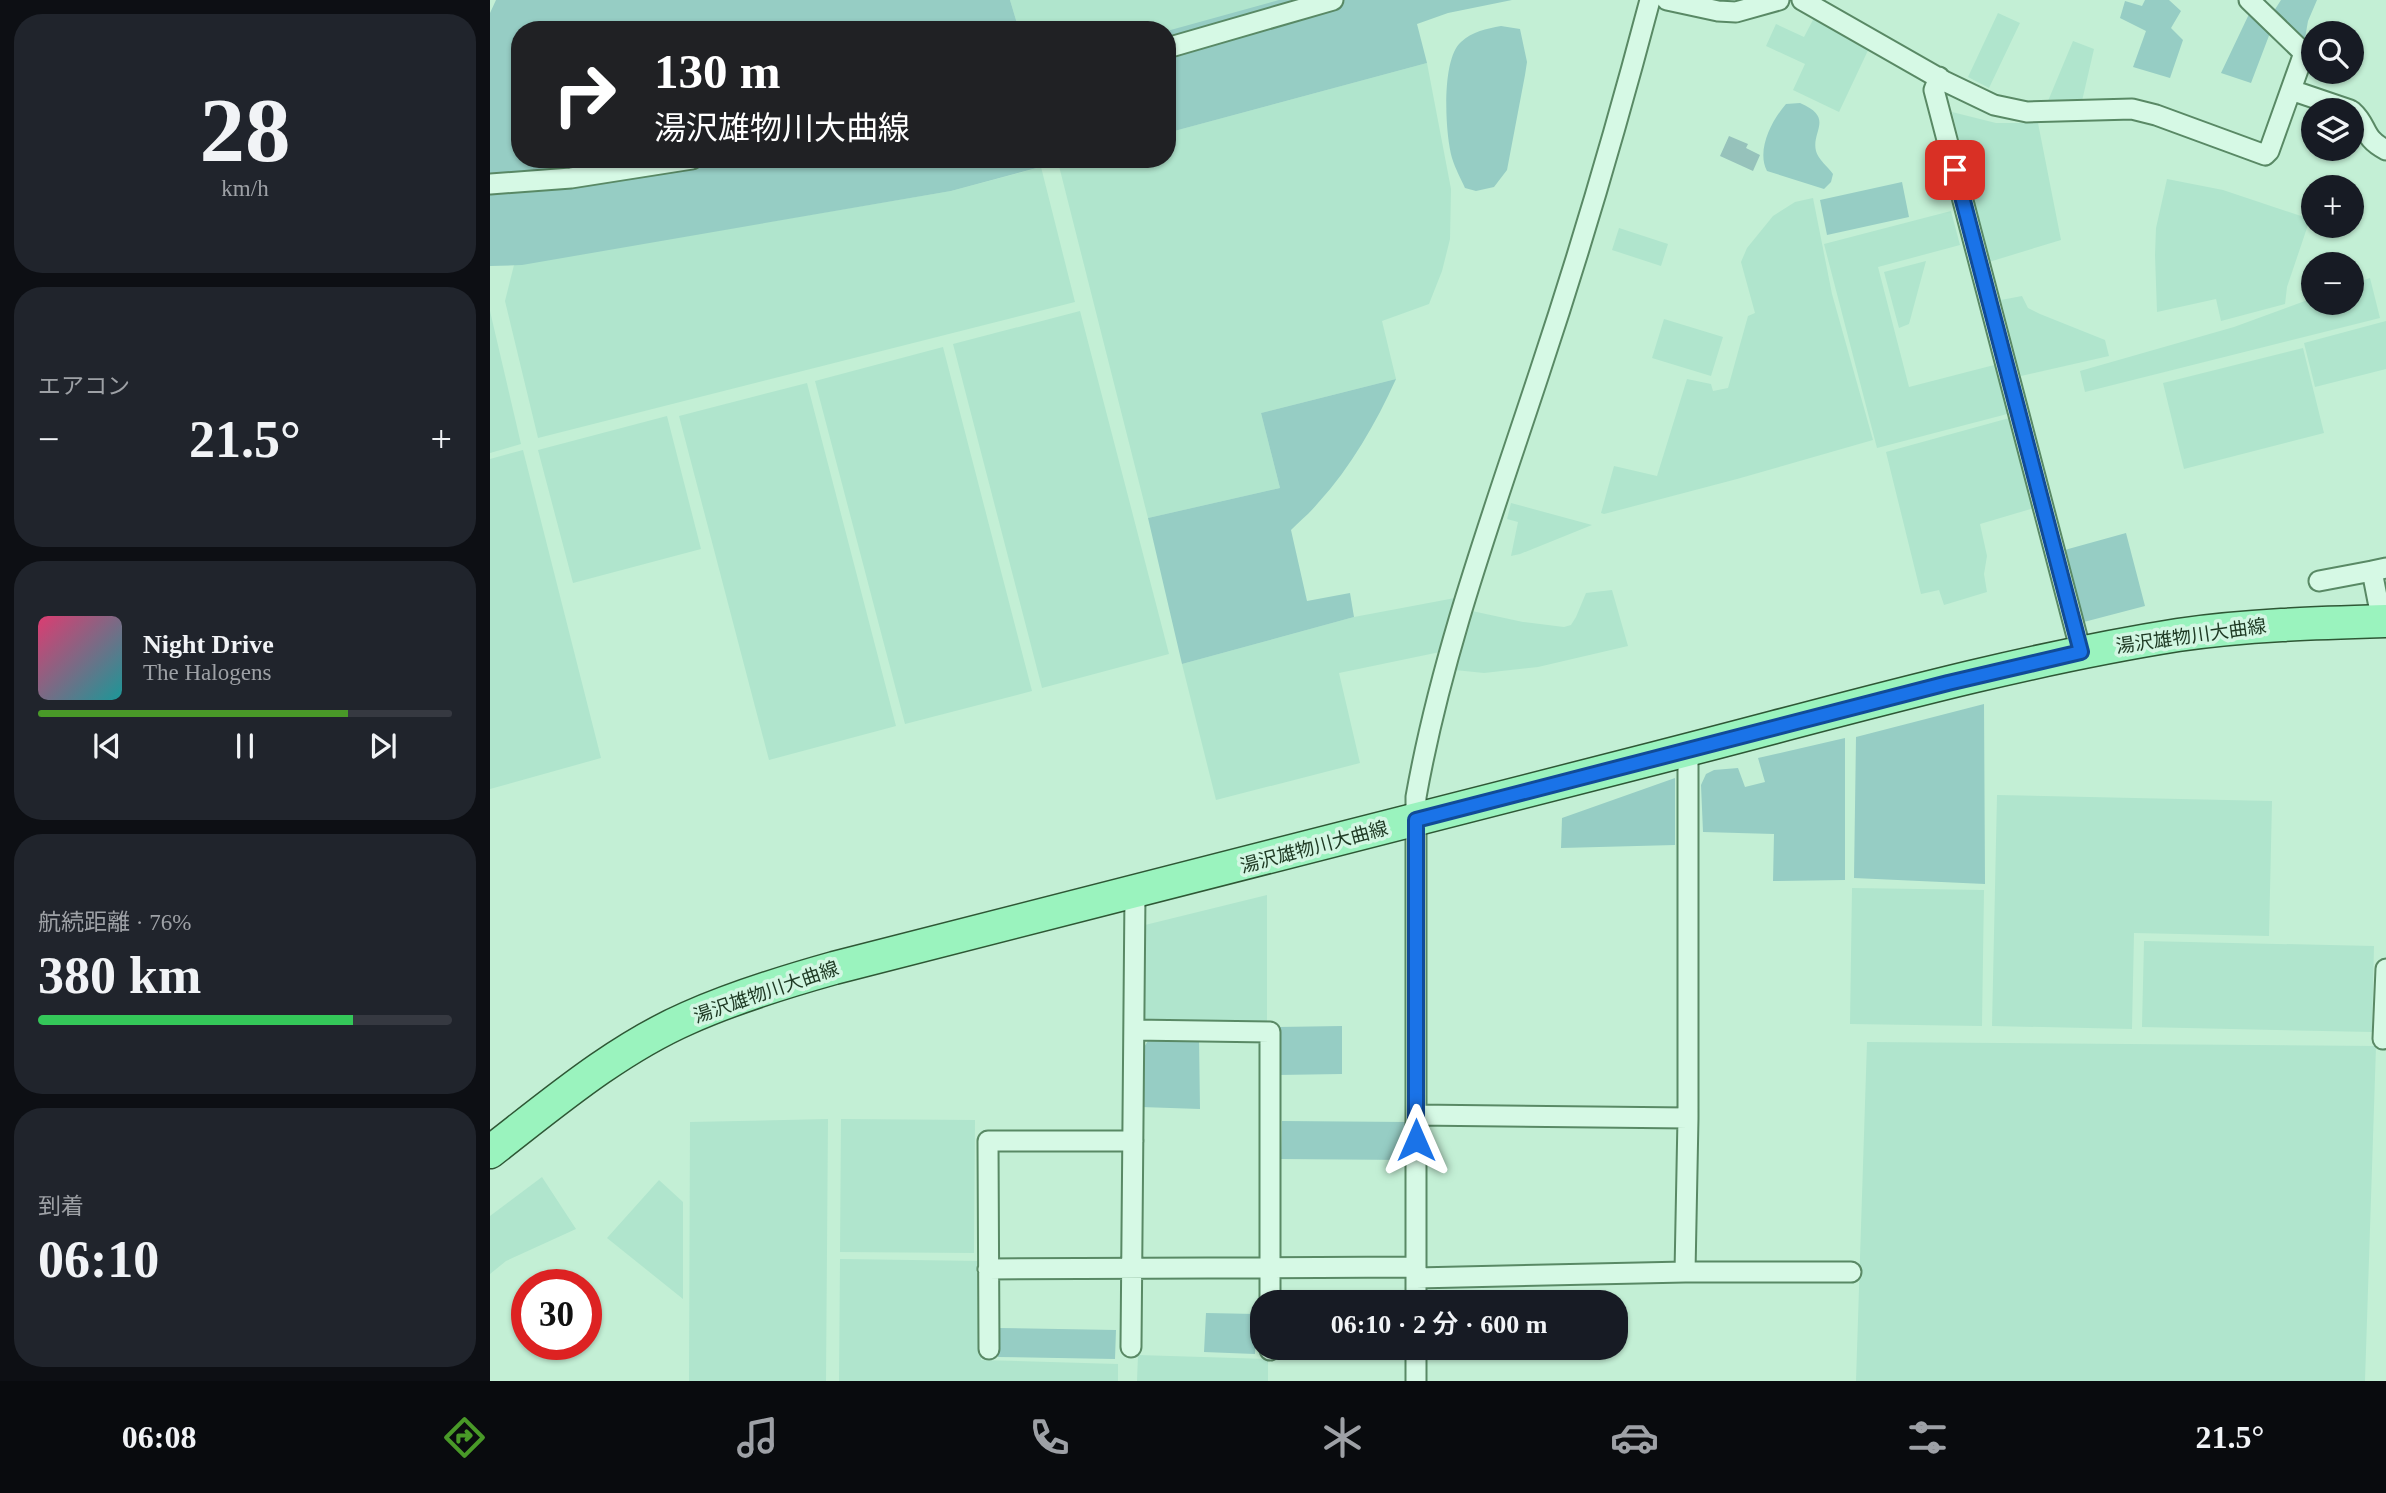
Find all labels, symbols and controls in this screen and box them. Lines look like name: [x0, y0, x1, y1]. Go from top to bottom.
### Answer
map controls: [2301, 21, 2364, 315]
button: search: [2301, 21, 2364, 84]
text: 130 m: [654, 44, 781, 99]
icon: right: [539, 49, 630, 140]
text: 28: [200, 80, 291, 181]
button: layers: [2301, 98, 2364, 161]
text: 湯沢雄物川大曲線: [654, 110, 910, 146]
pin: [1925, 140, 1985, 200]
icon: arrive: [1936, 151, 1974, 189]
button: +: [2301, 175, 2364, 238]
text: km/h: [221, 176, 269, 201]
button: −: [2301, 252, 2364, 315]
text: エアコン: [38, 374, 130, 399]
text: 21.5°: [189, 411, 301, 468]
text: −: [38, 418, 59, 460]
text: +: [431, 418, 452, 460]
street label: 湯沢雄物川大曲線: [2114, 615, 2268, 657]
text: Night Drive: [143, 630, 274, 659]
text: The Halogens: [143, 660, 271, 685]
icon: previous: [88, 727, 126, 765]
icon: pause: [226, 727, 264, 765]
icon: next: [364, 727, 402, 765]
street label: 湯沢雄物川大曲線: [1238, 817, 1390, 877]
text: 航続距離 · 76%: [38, 910, 191, 935]
text: 380 km: [38, 947, 201, 1004]
street label: 湯沢雄物川大曲線: [691, 957, 841, 1027]
position arrow: [1379, 1103, 1453, 1177]
text: 到着: [38, 1194, 84, 1219]
text: 06:10: [38, 1231, 159, 1288]
speed limit sign: 30: [511, 1269, 602, 1360]
text: 06:10 · 2 分 · 600 m: [1331, 1310, 1547, 1339]
icon: directions: [440, 1413, 489, 1462]
icon: music: [733, 1413, 782, 1462]
icon: phone: [1025, 1413, 1074, 1462]
icon: climate: [1318, 1413, 1367, 1462]
icon: car: [1610, 1413, 1659, 1462]
icon: filters: [1903, 1413, 1952, 1462]
text: 06:08: [122, 1419, 196, 1455]
text: 21.5°: [2195, 1419, 2264, 1455]

